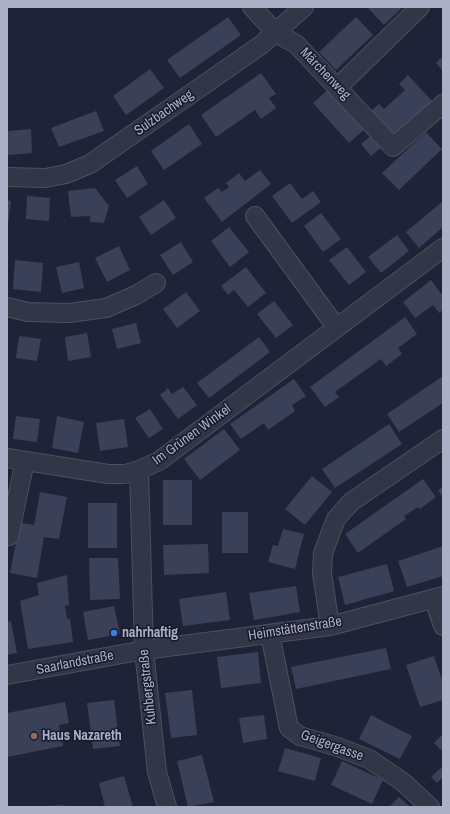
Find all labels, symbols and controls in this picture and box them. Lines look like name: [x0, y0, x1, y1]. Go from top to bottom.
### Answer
street label: Märchenweg: [296, 45, 354, 103]
street label: Sulzbachweg: [131, 87, 197, 139]
street label: Im Grünen Winkel: [150, 401, 234, 469]
street label: Heimstättenstraße: [247, 613, 343, 645]
place label: nahrhaftig: [122, 625, 178, 641]
marker: nahrhaftig: [109, 628, 119, 638]
street label: Saarlandstraße: [35, 647, 115, 679]
street label: Kuhbergstraße: [136, 648, 160, 726]
street label: Geigergasse: [298, 727, 366, 765]
place label: Haus Nazareth: [42, 728, 122, 744]
marker: Haus Nazareth: [29, 731, 39, 741]

